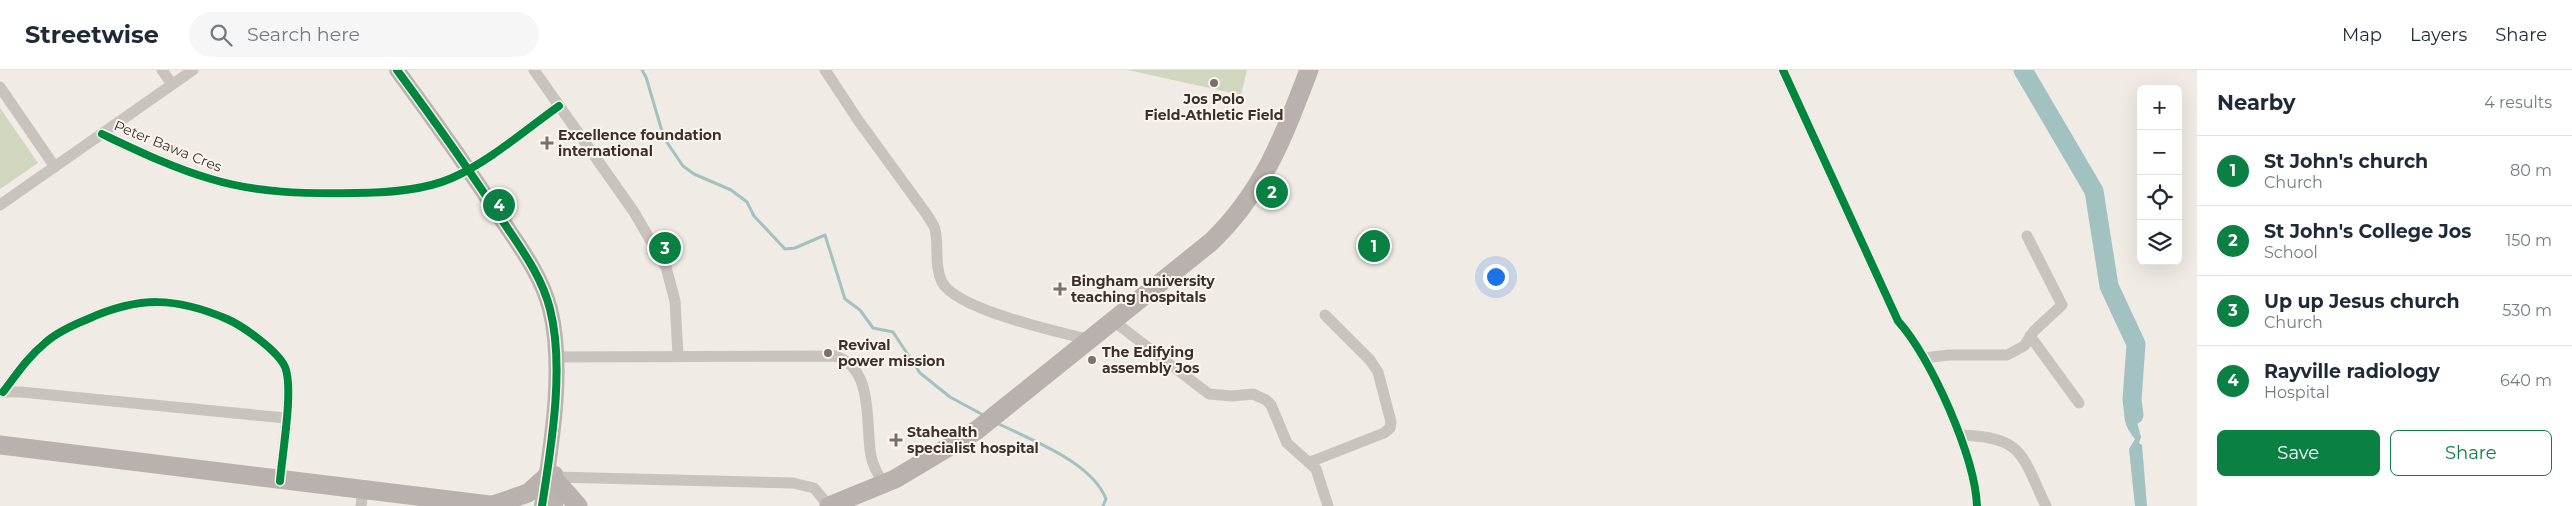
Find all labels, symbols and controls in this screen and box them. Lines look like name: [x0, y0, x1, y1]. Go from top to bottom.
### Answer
search box: [189, 12, 539, 57]
text: Streetwise: [25, 20, 159, 49]
icon: search: [207, 21, 235, 49]
text: Search here: [247, 23, 360, 46]
text: Map: [2342, 24, 2382, 46]
text: Layers: [2410, 24, 2467, 46]
text: Share: [2495, 24, 2547, 46]
marker: Jos Polo Field-Athletic Field: [1208, 77, 1220, 89]
map controls: [2137, 85, 2182, 265]
button: +: [2137, 85, 2182, 130]
place label: Jos Polo Field-Athletic Field: [1145, 90, 1283, 124]
text: Nearby: [2217, 90, 2296, 115]
text: 4 results: [2484, 93, 2552, 112]
street label: Peter Bawa Cres: [111, 116, 225, 176]
place label: Excellence foundation international: [558, 126, 722, 160]
button: −: [2137, 130, 2182, 175]
marker: Excellence foundation international: [540, 136, 554, 150]
text: St John's church: [2264, 150, 2428, 173]
text: 1: [2230, 161, 2236, 180]
text: 80 m: [2510, 161, 2552, 180]
pin: 2: [1256, 173, 1288, 211]
text: Church: [2264, 173, 2323, 192]
button: locate: [2137, 175, 2182, 220]
pin: 4: [483, 186, 515, 224]
button: layers: [2137, 220, 2182, 265]
text: St John's College Jos: [2264, 220, 2471, 243]
pin: 1: [1358, 227, 1390, 265]
pin: 3: [649, 229, 681, 267]
text: 2: [2228, 231, 2238, 250]
text: 150 m: [2505, 231, 2552, 250]
text: School: [2264, 243, 2318, 262]
your location: [1483, 264, 1509, 290]
place label: Bingham university teaching hospitals: [1071, 272, 1215, 306]
marker: Bingham university teaching hospitals: [1053, 282, 1067, 296]
text: Up up Jesus church: [2264, 290, 2460, 313]
text: 3: [2228, 301, 2238, 320]
text: 530 m: [2502, 301, 2552, 320]
text: Church: [2264, 313, 2323, 332]
place label: Revival power mission: [838, 336, 945, 370]
place label: The Edifying assembly Jos: [1102, 343, 1200, 377]
marker: Revival power mission: [822, 347, 834, 359]
marker: The Edifying assembly Jos: [1086, 354, 1098, 366]
text: Rayville radiology: [2264, 360, 2440, 383]
text: 4: [2227, 371, 2239, 390]
text: 640 m: [2500, 371, 2552, 390]
text: Hospital: [2264, 383, 2330, 402]
place label: Stahealth specialist hospital: [907, 423, 1039, 457]
button: Save: [2217, 430, 2380, 476]
button: Share: [2390, 430, 2552, 476]
marker: Stahealth specialist hospital: [889, 433, 903, 447]

